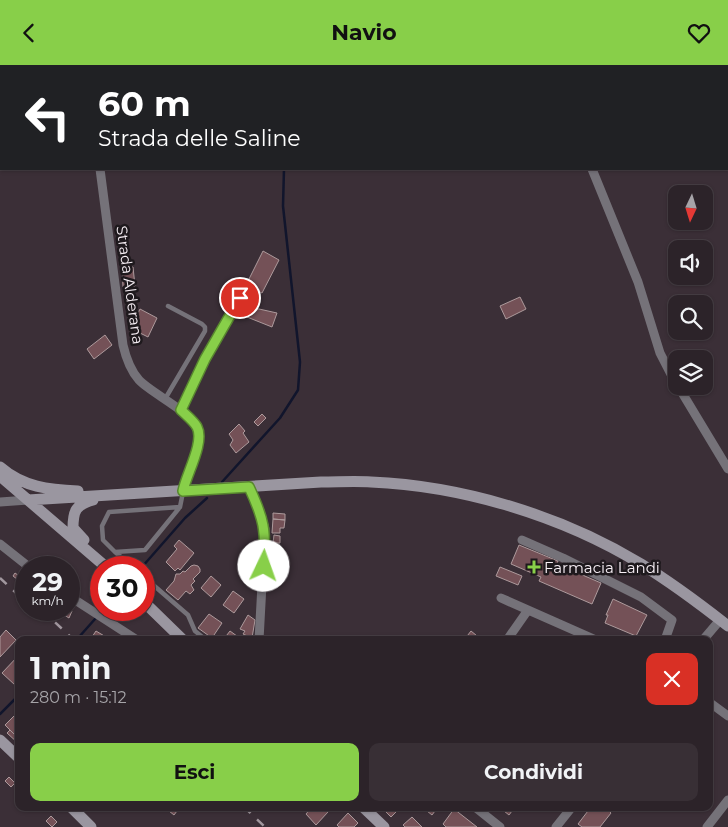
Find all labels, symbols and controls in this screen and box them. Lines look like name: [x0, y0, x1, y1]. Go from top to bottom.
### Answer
icon: back: [15, 19, 43, 47]
text: Navio: [331, 19, 397, 46]
icon: heart: [685, 19, 713, 47]
text: 60 m: [98, 82, 191, 125]
icon: left: [15, 85, 80, 150]
text: Strada delle Saline: [98, 125, 301, 152]
north arrow: [668, 185, 712, 230]
map controls: [668, 185, 713, 395]
street label: Strada Alderana: [112, 224, 148, 346]
button: sound: [668, 240, 713, 285]
pin: [219, 277, 261, 319]
icon: arrive: [226, 284, 254, 312]
button: search: [668, 295, 713, 340]
button: layers: [668, 350, 713, 395]
position arrow: [237, 539, 289, 591]
speed limit sign: 30: [90, 556, 155, 621]
place label: Farmacia Landi: [544, 558, 660, 577]
marker: Farmacia Landi: [528, 561, 540, 573]
text: 29: [32, 567, 63, 597]
text: km/h: [31, 593, 64, 608]
text: 1 min: [30, 650, 111, 687]
button: close: [646, 653, 698, 705]
text: 280 m · 15:12: [30, 688, 127, 707]
button: Esci: [30, 743, 359, 801]
button: Condividi: [369, 743, 698, 801]

